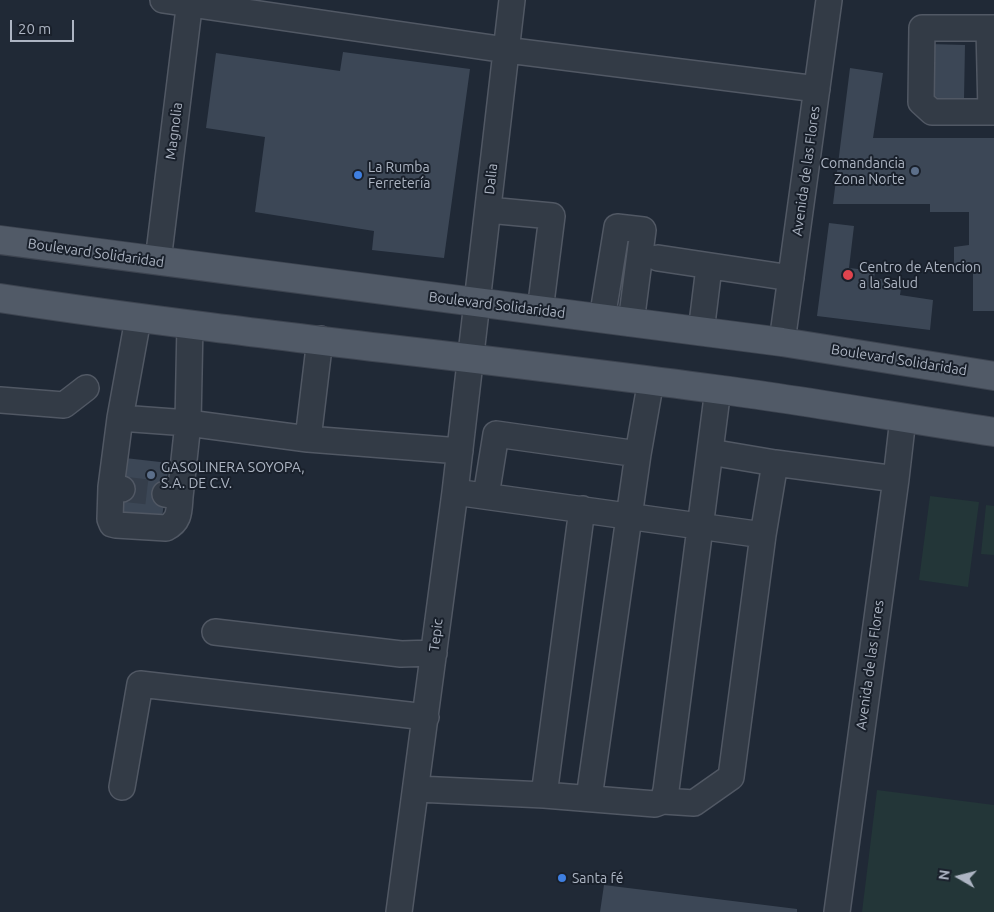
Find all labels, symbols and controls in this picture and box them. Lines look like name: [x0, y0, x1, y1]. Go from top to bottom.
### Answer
scale bar: [12, 10, 76, 42]
text: 20 m: [18, 20, 51, 37]
street label: Magnolia: [162, 101, 186, 161]
street label: Avenida de las Flores: [789, 105, 823, 237]
place label: Comandancia Zona Norte: [820, 155, 905, 188]
place label: La Rumba Ferretería: [368, 159, 431, 192]
street label: Dalia: [481, 163, 501, 195]
marker: Comandancia Zona Norte: [909, 165, 921, 177]
marker: La Rumba Ferretería: [352, 169, 364, 181]
street label: Boulevard Solidaridad: [27, 235, 165, 271]
place label: Centro de Atencion a la Salud: [859, 259, 981, 292]
marker: Centro de Atencion a la Salud: [841, 268, 855, 282]
street label: Boulevard Solidaridad: [428, 288, 566, 322]
street label: Boulevard Solidaridad: [830, 341, 968, 379]
place label: GASOLINERA SOYOPA, S.A. DE C.V.: [161, 459, 305, 492]
marker: GASOLINERA SOYOPA, S.A. DE C.V.: [145, 469, 157, 481]
street label: Avenida de las Flores: [853, 599, 887, 731]
street label: Tepic: [426, 618, 446, 652]
north arrow: [934, 852, 984, 902]
text: N: [935, 869, 953, 881]
place label: Santa fé: [572, 870, 623, 886]
marker: Santa fé: [556, 872, 568, 884]

